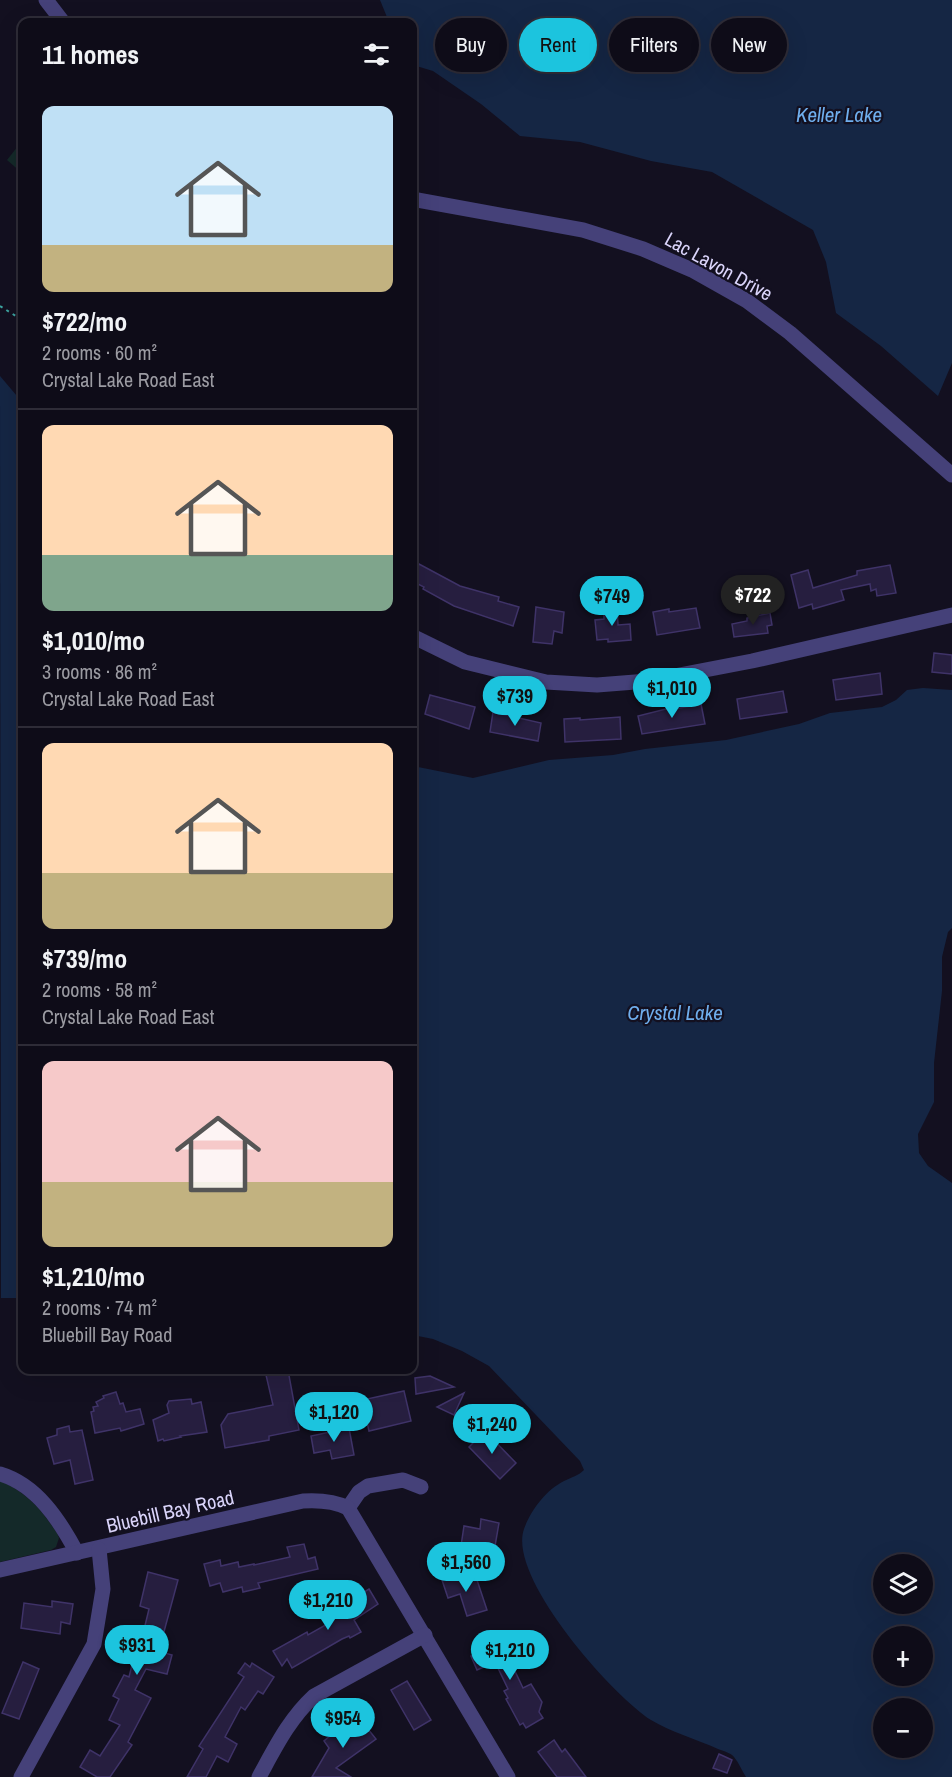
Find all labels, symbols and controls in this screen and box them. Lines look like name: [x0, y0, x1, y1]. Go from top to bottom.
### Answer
chip: Buy: [435, 18, 507, 72]
chip: Rent: [519, 18, 597, 72]
chip: Filters: [609, 18, 699, 72]
chip: New: [711, 18, 787, 72]
text: 11 homes: [42, 37, 139, 72]
icon: filters: [360, 38, 393, 71]
water label: Keller Lake: [796, 100, 882, 129]
icon: home: [164, 145, 272, 253]
street label: Lac Lavon Drive: [660, 225, 778, 307]
text: $722/mo: [42, 304, 127, 339]
text: 2 rooms · 60 m²: [42, 339, 157, 366]
text: Crystal Lake Road East: [42, 366, 214, 393]
icon: home: [164, 464, 272, 572]
pin: $722: [717, 575, 789, 626]
pin: $749: [576, 576, 648, 627]
text: $722: [735, 581, 771, 608]
text: $749: [594, 582, 630, 609]
text: $1,010/mo: [42, 623, 145, 658]
text: 3 rooms · 86 m²: [42, 658, 157, 685]
pin: $1,010: [623, 668, 721, 719]
text: $1,010: [647, 674, 697, 701]
pin: $739: [479, 676, 551, 727]
text: $739: [497, 682, 533, 709]
text: Crystal Lake Road East: [42, 685, 214, 712]
icon: home: [164, 782, 272, 890]
text: $739/mo: [42, 941, 127, 976]
text: 2 rooms · 58 m²: [42, 976, 157, 1003]
water label: Crystal Lake: [627, 998, 723, 1027]
text: Crystal Lake Road East: [42, 1003, 214, 1030]
icon: home: [164, 1100, 272, 1208]
text: $1,210/mo: [42, 1259, 145, 1294]
text: 2 rooms · 74 m²: [42, 1294, 157, 1321]
text: Bluebill Bay Road: [42, 1321, 172, 1348]
pin: $1,120: [285, 1392, 383, 1443]
text: $1,120: [309, 1398, 359, 1425]
pin: $1,240: [443, 1404, 541, 1455]
text: $1,240: [467, 1410, 517, 1437]
street label: Bluebill Bay Road: [103, 1483, 237, 1539]
pin: $1,560: [417, 1542, 515, 1593]
text: $1,560: [441, 1548, 491, 1575]
map controls: [873, 1554, 933, 1758]
button: layers: [873, 1554, 933, 1614]
pin: $1,210: [279, 1580, 377, 1631]
text: $1,210: [303, 1586, 353, 1613]
pin: $931: [101, 1625, 173, 1676]
button: +: [873, 1626, 933, 1686]
pin: $1,210: [461, 1630, 559, 1681]
text: $931: [119, 1631, 155, 1658]
text: $1,210: [485, 1636, 535, 1663]
pin: $954: [307, 1698, 379, 1749]
button: −: [873, 1698, 933, 1758]
text: $954: [325, 1704, 361, 1731]

